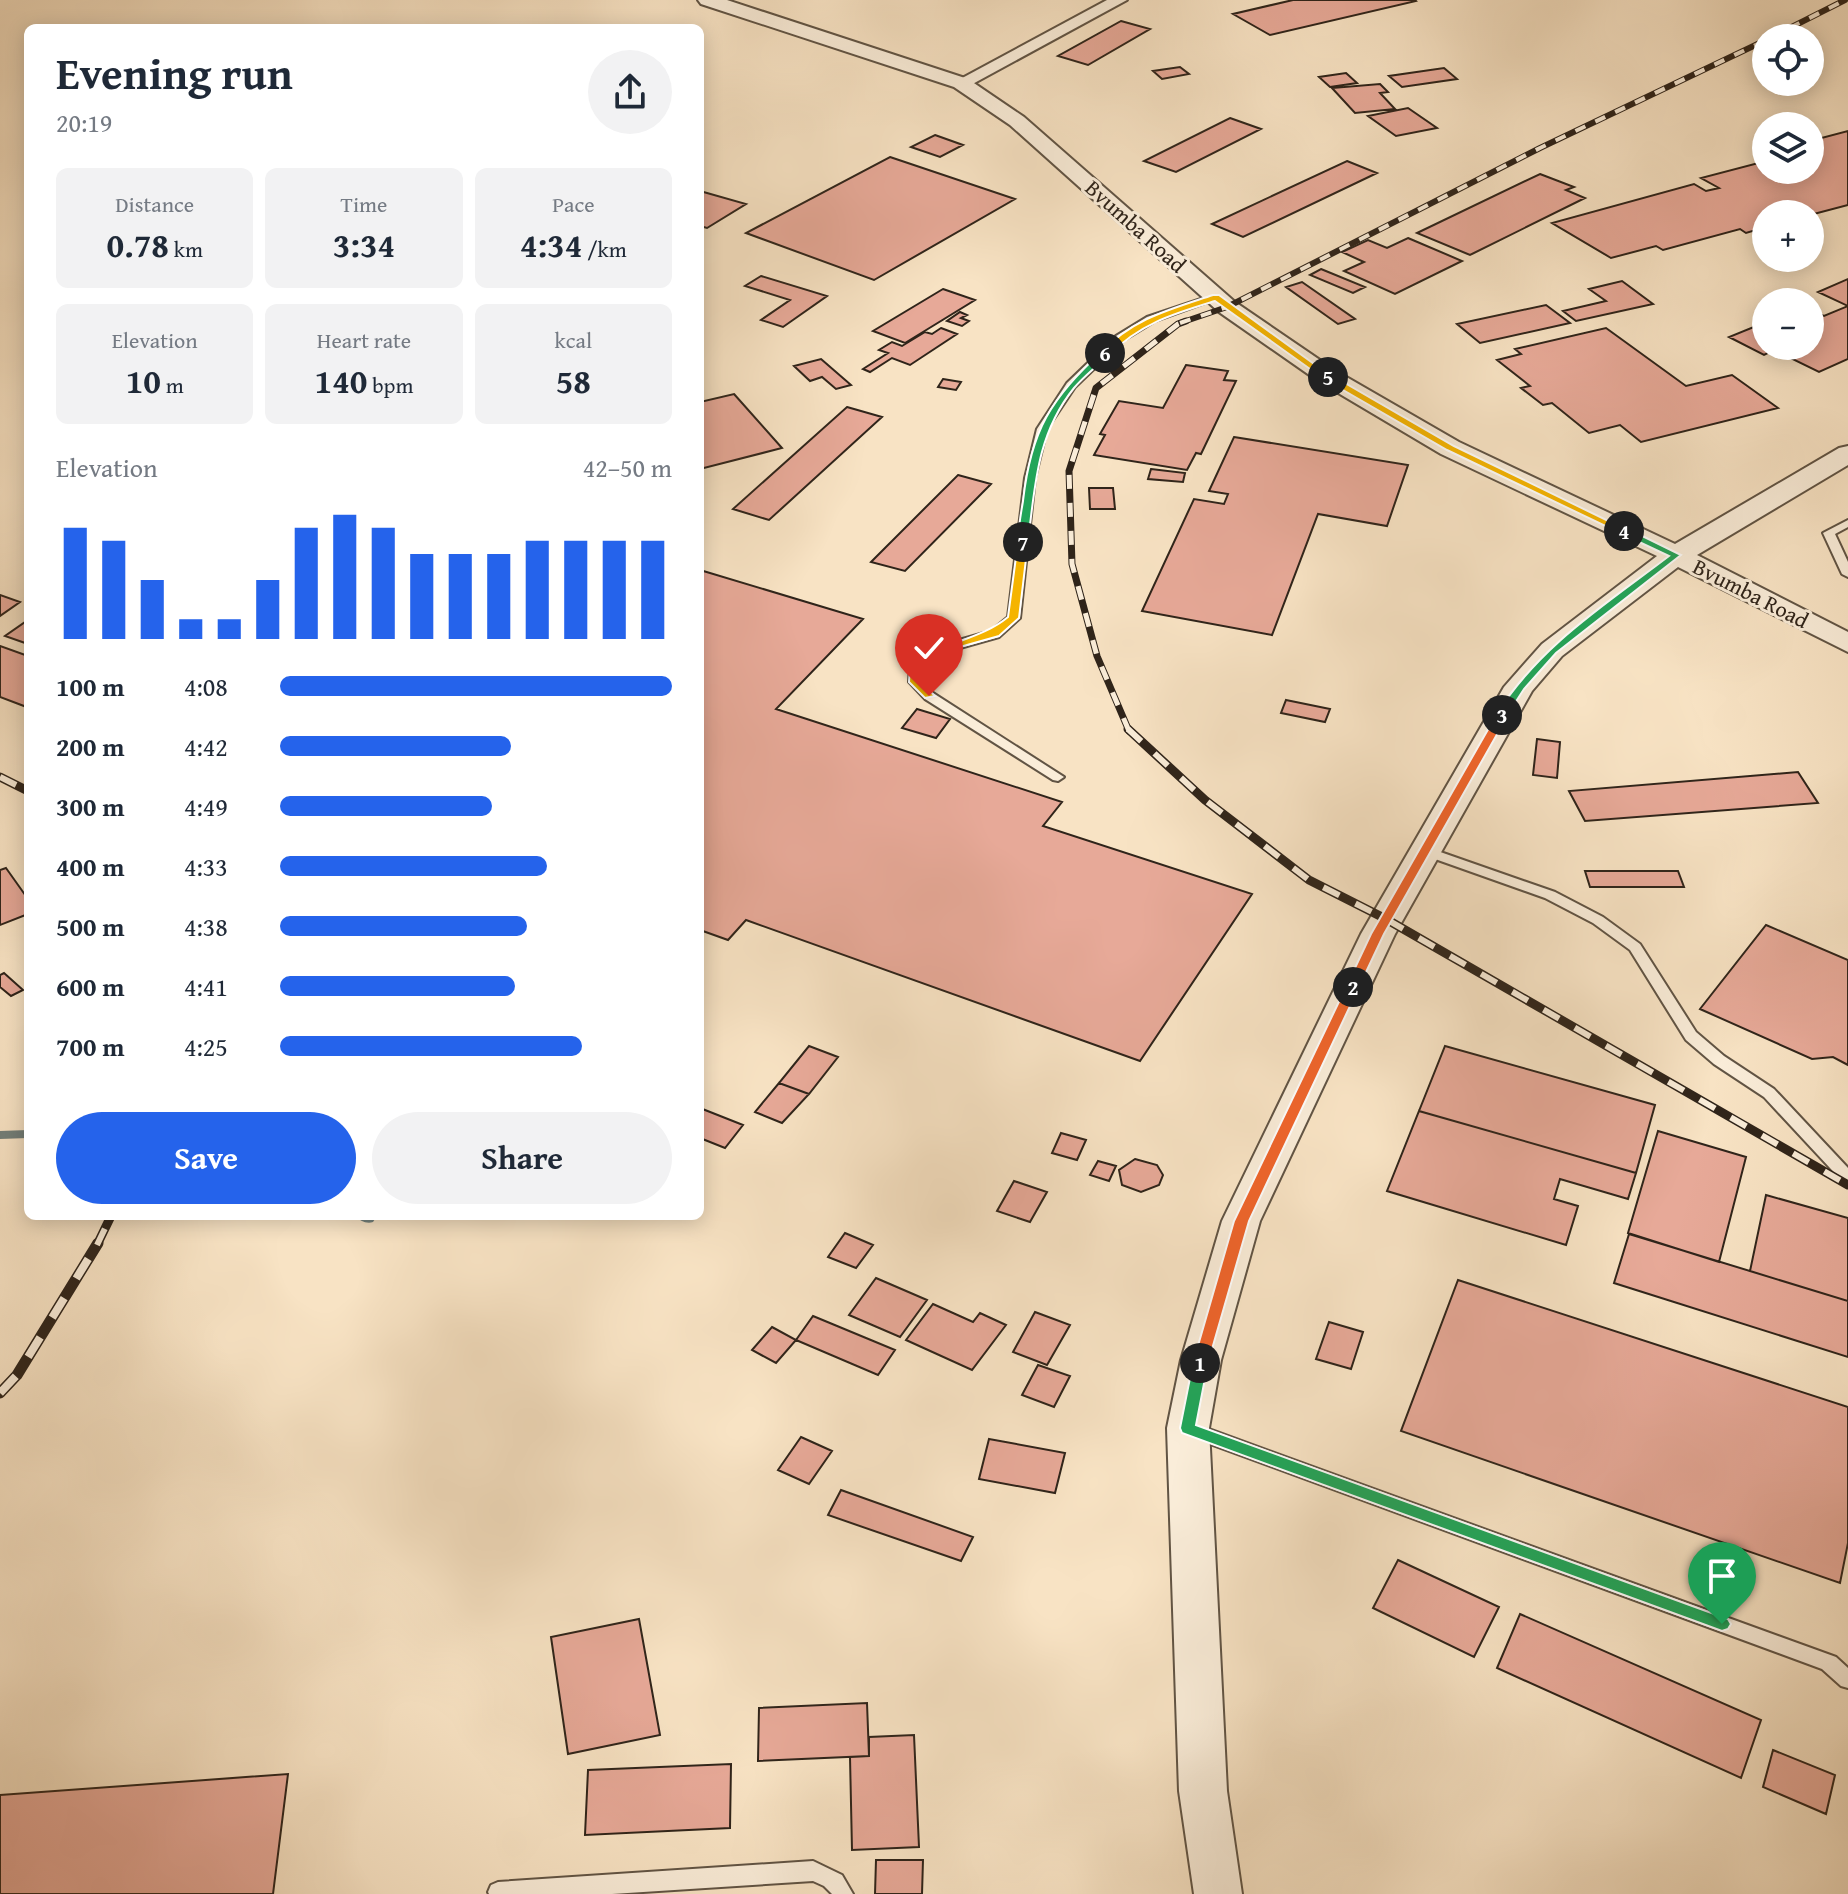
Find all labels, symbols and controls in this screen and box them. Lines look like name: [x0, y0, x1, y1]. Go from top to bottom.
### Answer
map controls: [1752, 24, 1824, 360]
button: locate: [1752, 24, 1824, 96]
text: Evening run: [56, 41, 293, 105]
button: share: [588, 50, 672, 134]
text: 20:19: [56, 103, 112, 142]
button: layers: [1752, 112, 1824, 184]
street label: Bvumba Road: [1078, 172, 1194, 280]
text: Distance: [115, 188, 194, 220]
text: Time: [341, 188, 387, 220]
text: Pace: [552, 188, 594, 220]
button: +: [1752, 200, 1824, 272]
text: 0.78: [106, 220, 169, 269]
text: 3:34: [333, 220, 395, 269]
text: 4:34: [520, 220, 582, 269]
text: km: [169, 233, 203, 265]
text: /km: [582, 233, 627, 265]
button: −: [1752, 288, 1824, 360]
text: Elevation: [112, 324, 198, 356]
text: Heart rate: [317, 324, 411, 356]
text: kcal: [555, 324, 592, 356]
pin: 6: [1085, 333, 1125, 373]
text: 6: [1099, 337, 1111, 369]
text: 10: [126, 356, 161, 405]
text: 140: [315, 356, 367, 405]
text: 58: [556, 356, 591, 405]
pin: 5: [1308, 357, 1348, 397]
text: 5: [1322, 361, 1334, 393]
text: m: [161, 369, 184, 401]
text: bpm: [367, 369, 413, 401]
text: Elevation: [56, 448, 158, 487]
text: 42–50 m: [583, 448, 672, 487]
pin: 4: [1604, 511, 1644, 551]
text: 4: [1618, 515, 1630, 547]
pin: 7: [1003, 522, 1043, 562]
text: 7: [1017, 526, 1029, 558]
street label: Bvumba Road: [1688, 550, 1815, 636]
pin: [895, 614, 963, 696]
icon: check: [907, 626, 951, 670]
text: 100 m: [56, 667, 124, 706]
text: 4:08: [184, 667, 228, 706]
pin: 3: [1482, 695, 1522, 735]
text: 3: [1496, 699, 1508, 731]
text: 200 m: [56, 727, 124, 766]
text: 4:42: [184, 727, 228, 766]
text: 300 m: [56, 787, 124, 826]
text: 4:49: [184, 787, 228, 826]
text: 400 m: [56, 847, 124, 886]
text: 4:33: [184, 847, 228, 886]
text: 500 m: [56, 907, 124, 946]
text: 4:38: [184, 907, 228, 946]
text: 600 m: [56, 967, 124, 1006]
text: 4:41: [184, 967, 228, 1006]
pin: 2: [1333, 967, 1373, 1007]
text: 2: [1347, 971, 1359, 1003]
text: 700 m: [56, 1027, 124, 1066]
text: 4:25: [184, 1027, 228, 1066]
button: Save: [56, 1112, 356, 1204]
button: Share: [372, 1112, 672, 1204]
pin: 1: [1180, 1343, 1220, 1383]
text: 1: [1194, 1347, 1206, 1379]
pin: [1688, 1542, 1756, 1624]
icon: arrive: [1700, 1554, 1744, 1598]

